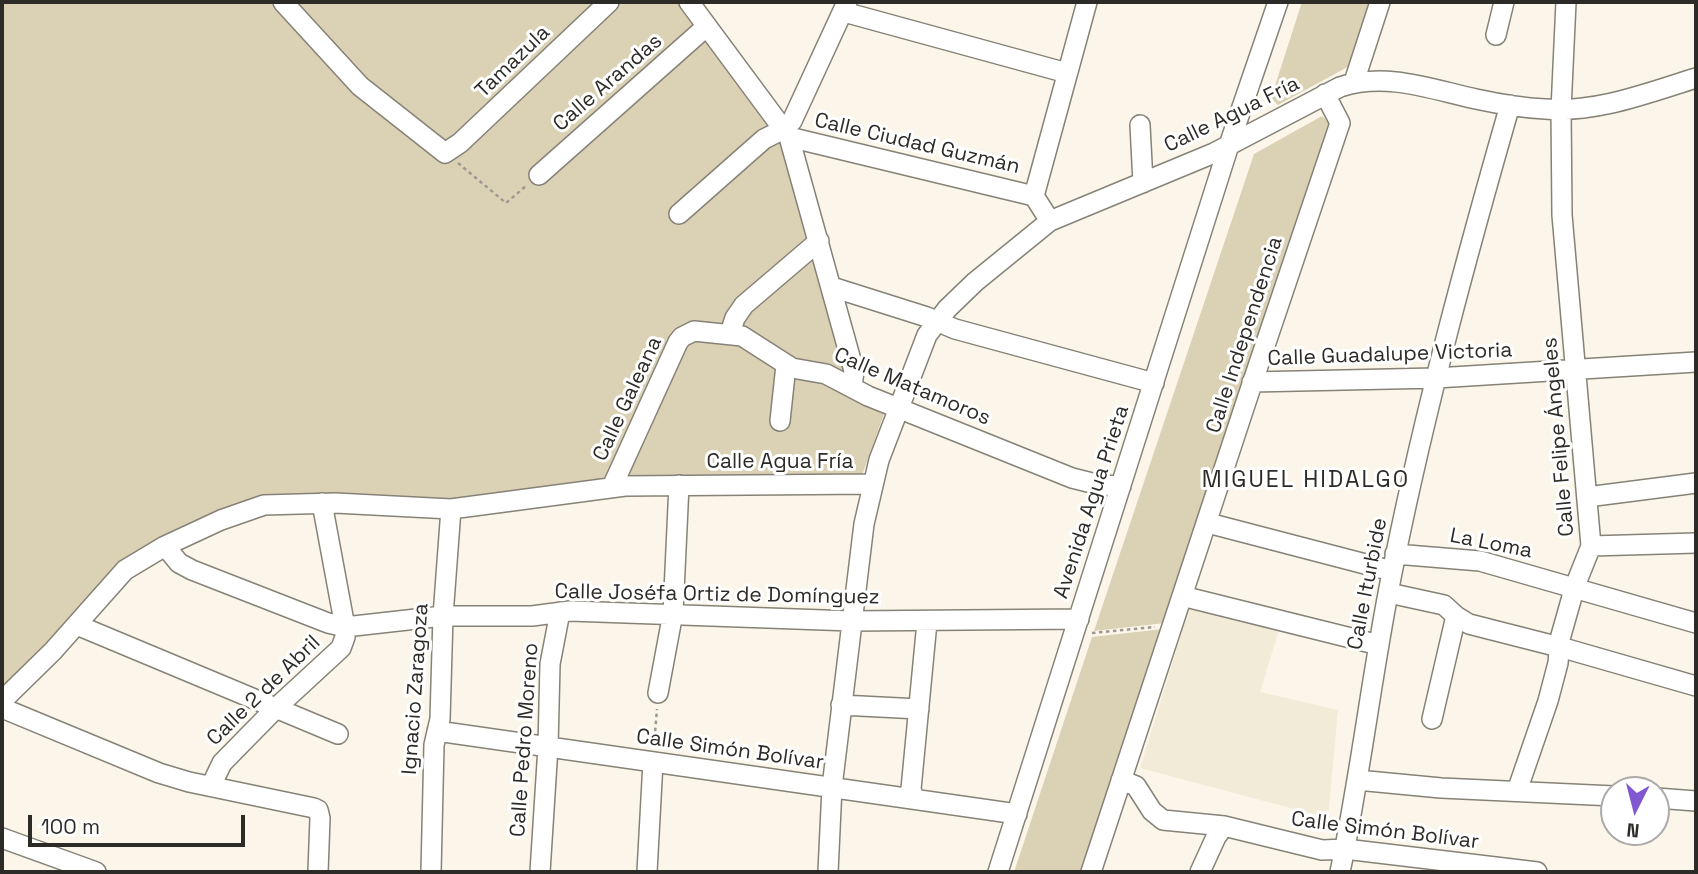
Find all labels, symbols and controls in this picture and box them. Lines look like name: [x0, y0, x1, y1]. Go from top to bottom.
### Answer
street label: Tamazula: [471, 20, 555, 104]
street label: Calle Arandas: [548, 29, 668, 137]
street label: Calle Agua Fría: [1160, 71, 1304, 159]
street label: Calle Ciudad Guzmán: [812, 108, 1022, 180]
street label: Calle Independencia: [1201, 234, 1289, 436]
street label: Calle Galeana: [588, 333, 668, 465]
street label: Calle Felipe Ángeles: [1538, 336, 1580, 538]
street label: Calle Guadalupe Victoria: [1267, 338, 1513, 372]
street label: Calle Matamoros: [830, 343, 994, 431]
street label: Avenida Agua Prieta: [1049, 402, 1135, 602]
street label: Calle Agua Fría: [706, 449, 854, 475]
district label: MIGUEL HIDALGO: [1204, 467, 1408, 495]
street label: Calle Iturbide: [1343, 516, 1393, 652]
street label: La Loma: [1448, 524, 1534, 564]
street label: Calle Joséfa Ortiz de Domínguez: [554, 580, 880, 610]
street label: Ignacio Zaragoza: [397, 602, 435, 776]
street label: Calle 2 de Abril: [202, 631, 326, 751]
street label: Calle Pedro Moreno: [506, 642, 544, 838]
street label: Calle Simón Bolívar: [635, 724, 825, 776]
north arrow: [1600, 776, 1670, 846]
scale bar: [32, 800, 248, 844]
street label: Calle Simón Bolívar: [1290, 807, 1480, 855]
text: 100 m: [41, 813, 100, 840]
text: N: [1625, 817, 1641, 843]

